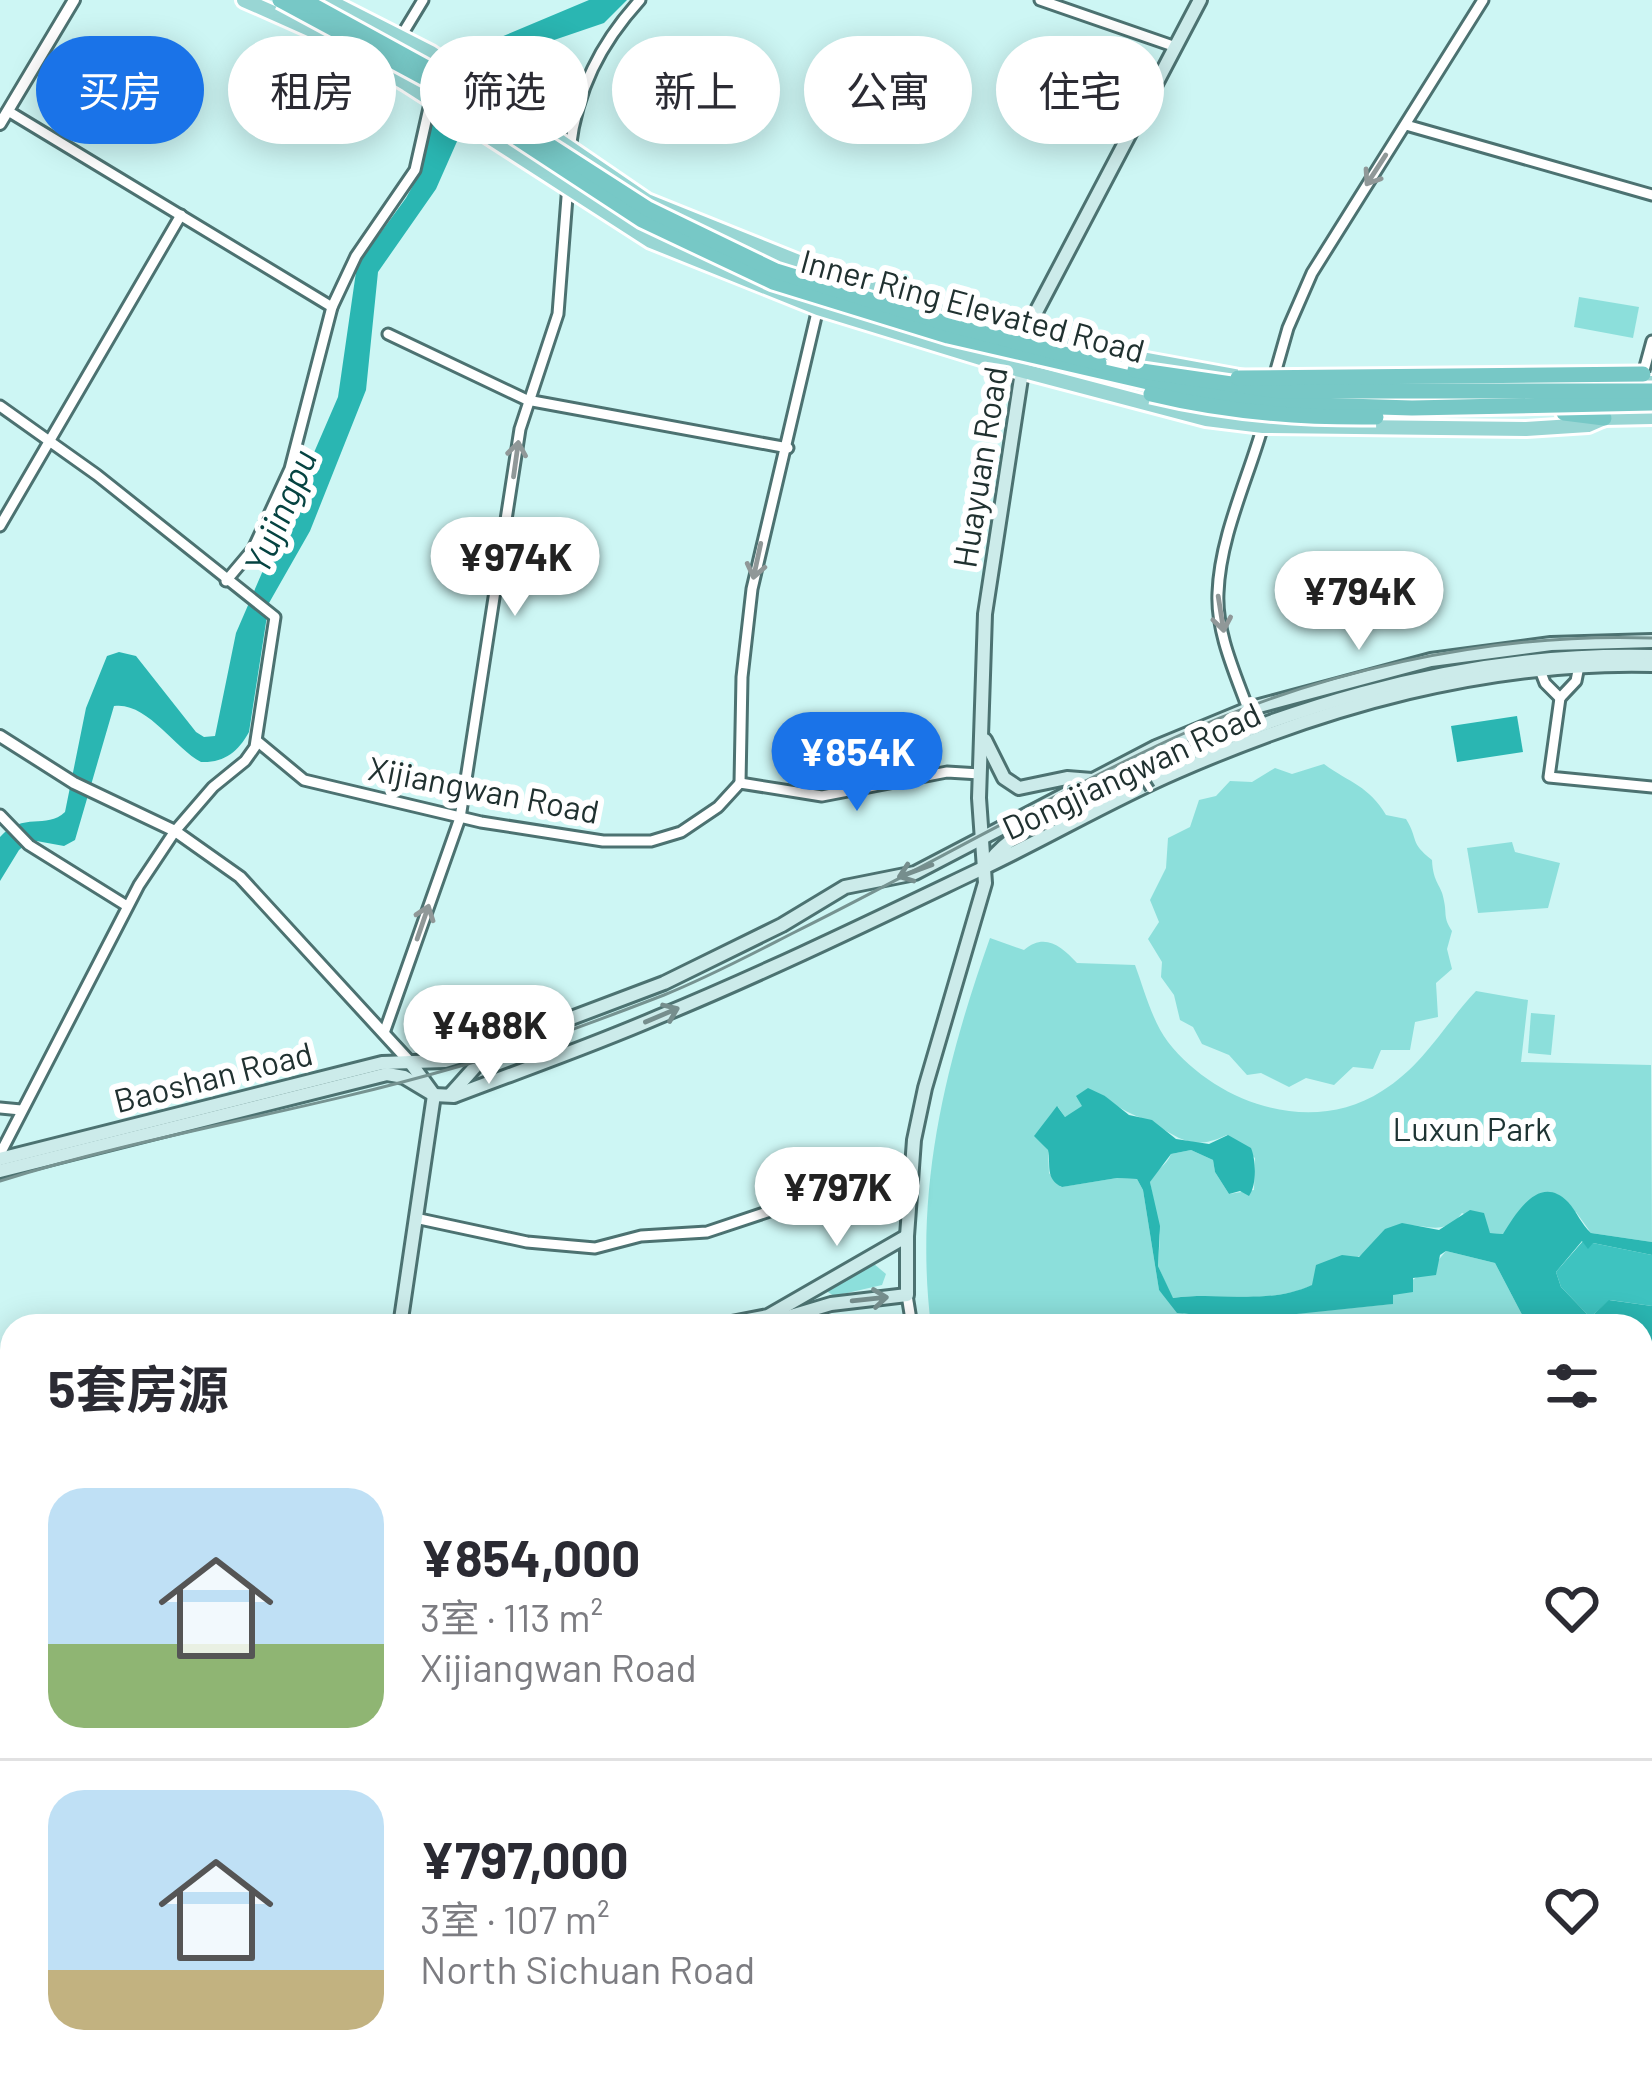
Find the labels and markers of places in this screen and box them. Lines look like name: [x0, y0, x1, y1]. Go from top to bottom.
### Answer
pin: ¥974K: [431, 517, 599, 619]
pin: ¥794K: [1275, 551, 1443, 653]
pin: ¥854K: [773, 712, 941, 814]
pin: ¥488K: [405, 985, 573, 1087]
pin: ¥797K: [753, 1147, 921, 1249]

